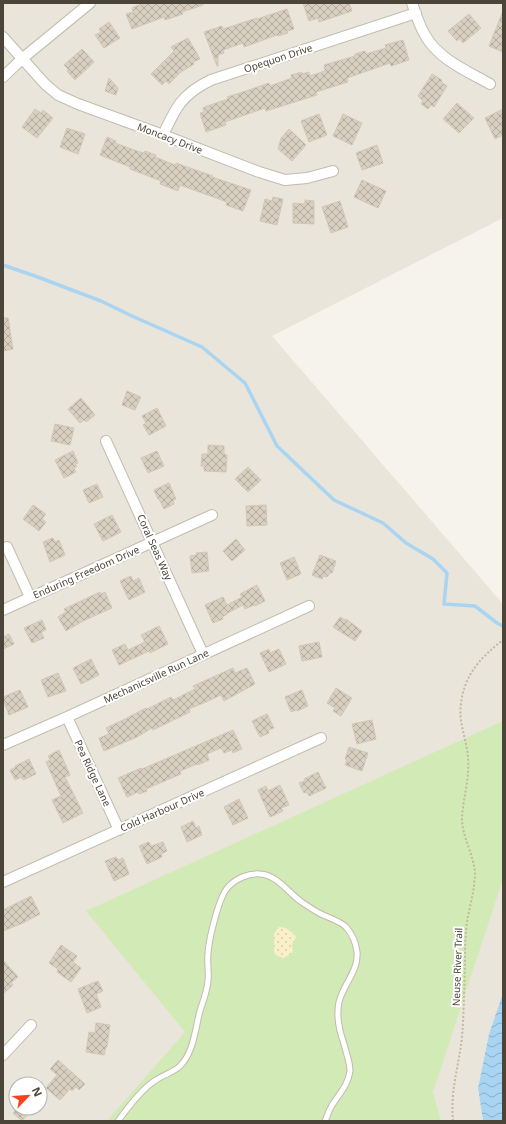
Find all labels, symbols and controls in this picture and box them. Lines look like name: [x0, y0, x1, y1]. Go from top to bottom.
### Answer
street label: Opequon Drive: [242, 40, 314, 76]
street label: Moncacy Drive: [135, 119, 205, 157]
street label: Coral Seas Way: [134, 512, 176, 583]
street label: Enduring Freedom Drive: [31, 542, 142, 602]
street label: Mechanicsville Run Lane: [101, 645, 211, 707]
street label: Pea Ridge Lane: [71, 737, 115, 809]
street label: Cold Harbour Drive: [118, 785, 207, 835]
street label: Neuse River Trail: [449, 928, 465, 1006]
north arrow: [8, 1076, 48, 1116]
text: N: [29, 1084, 46, 1099]

